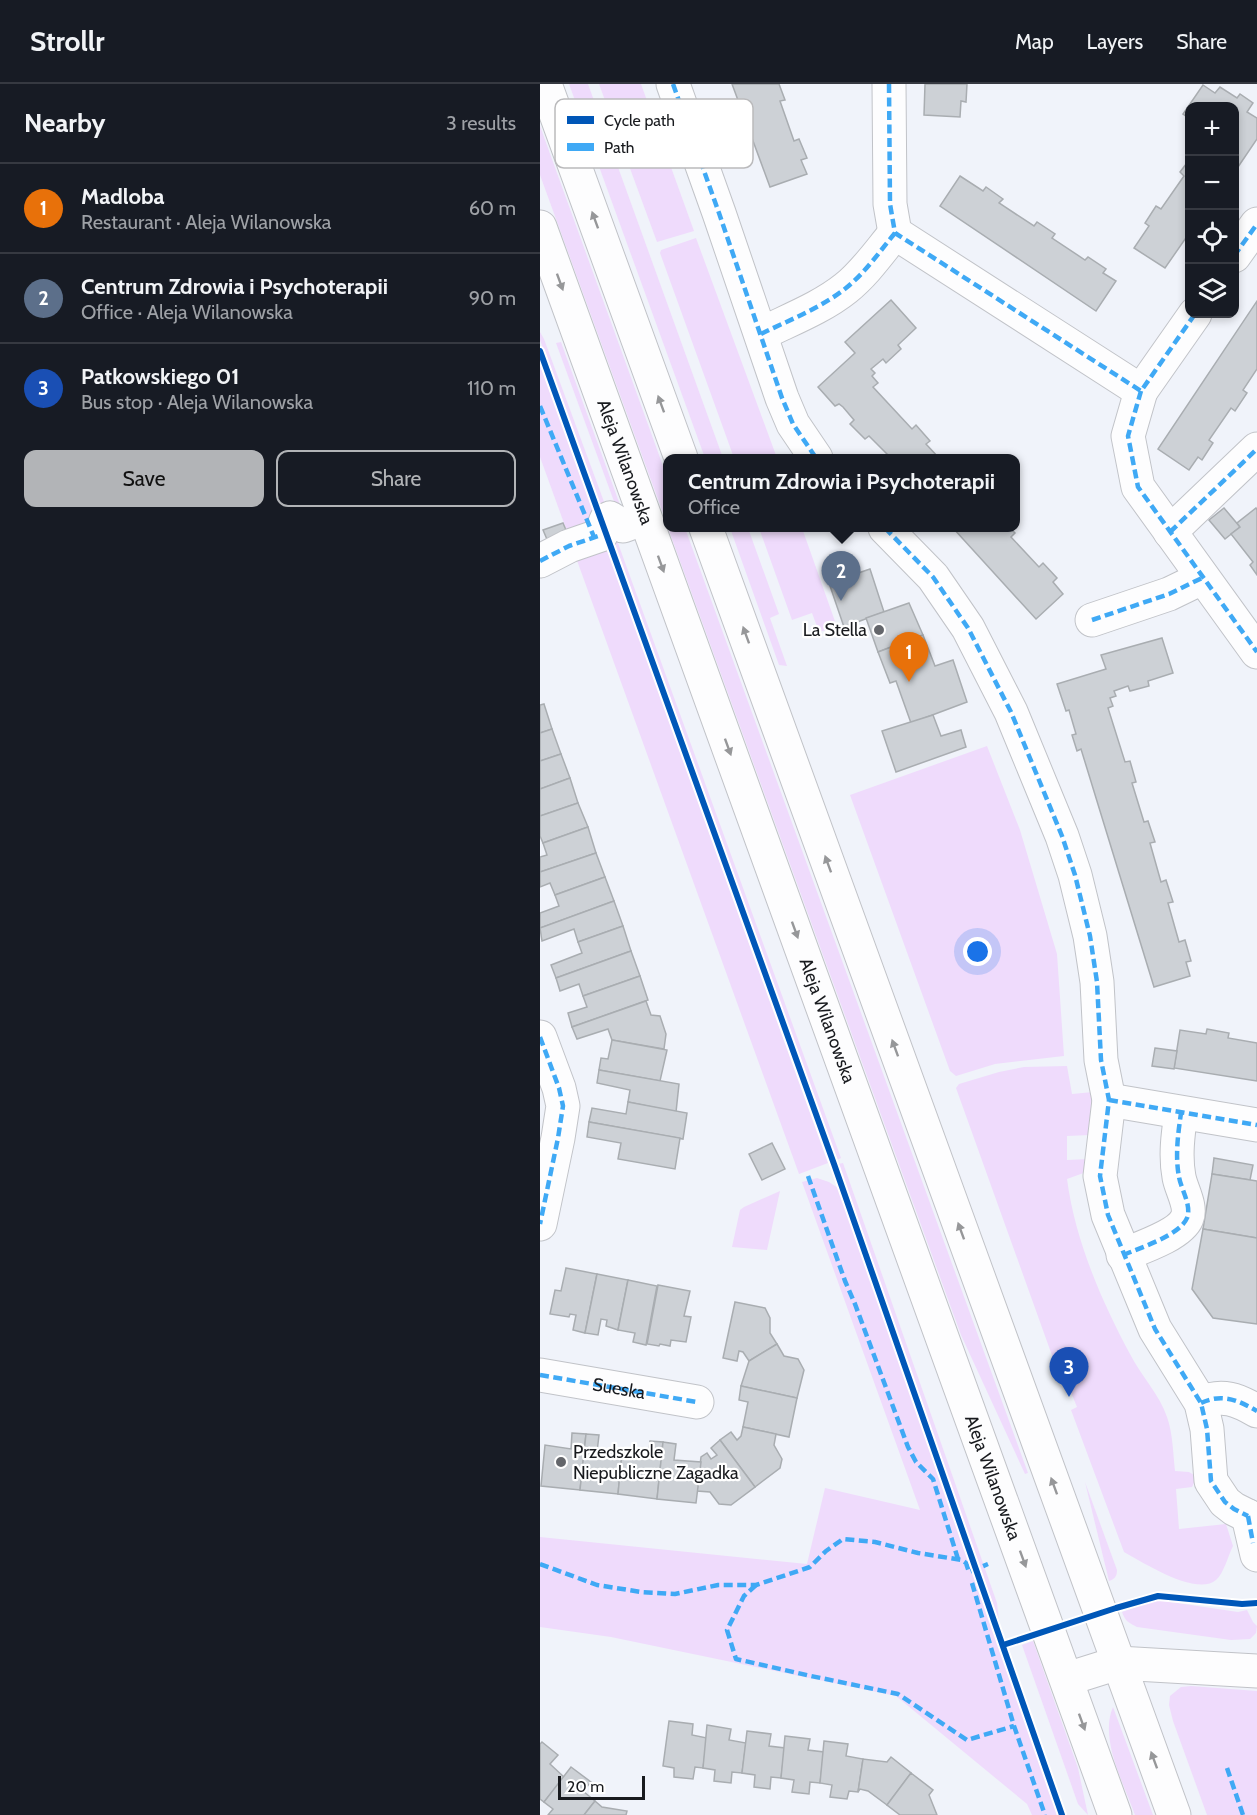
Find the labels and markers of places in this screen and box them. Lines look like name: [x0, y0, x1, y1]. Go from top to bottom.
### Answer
pin: 2: [822, 552, 860, 601]
place label: La Stella: [803, 619, 867, 641]
marker: La Stella: [872, 623, 886, 637]
pin: 1: [890, 632, 928, 682]
pin: 3: [1050, 1348, 1088, 1397]
place label: Przedszkole Niepubliczne Zagadka: [573, 1441, 739, 1484]
marker: Przedszkole Niepubliczne Zagadka: [554, 1455, 568, 1469]

